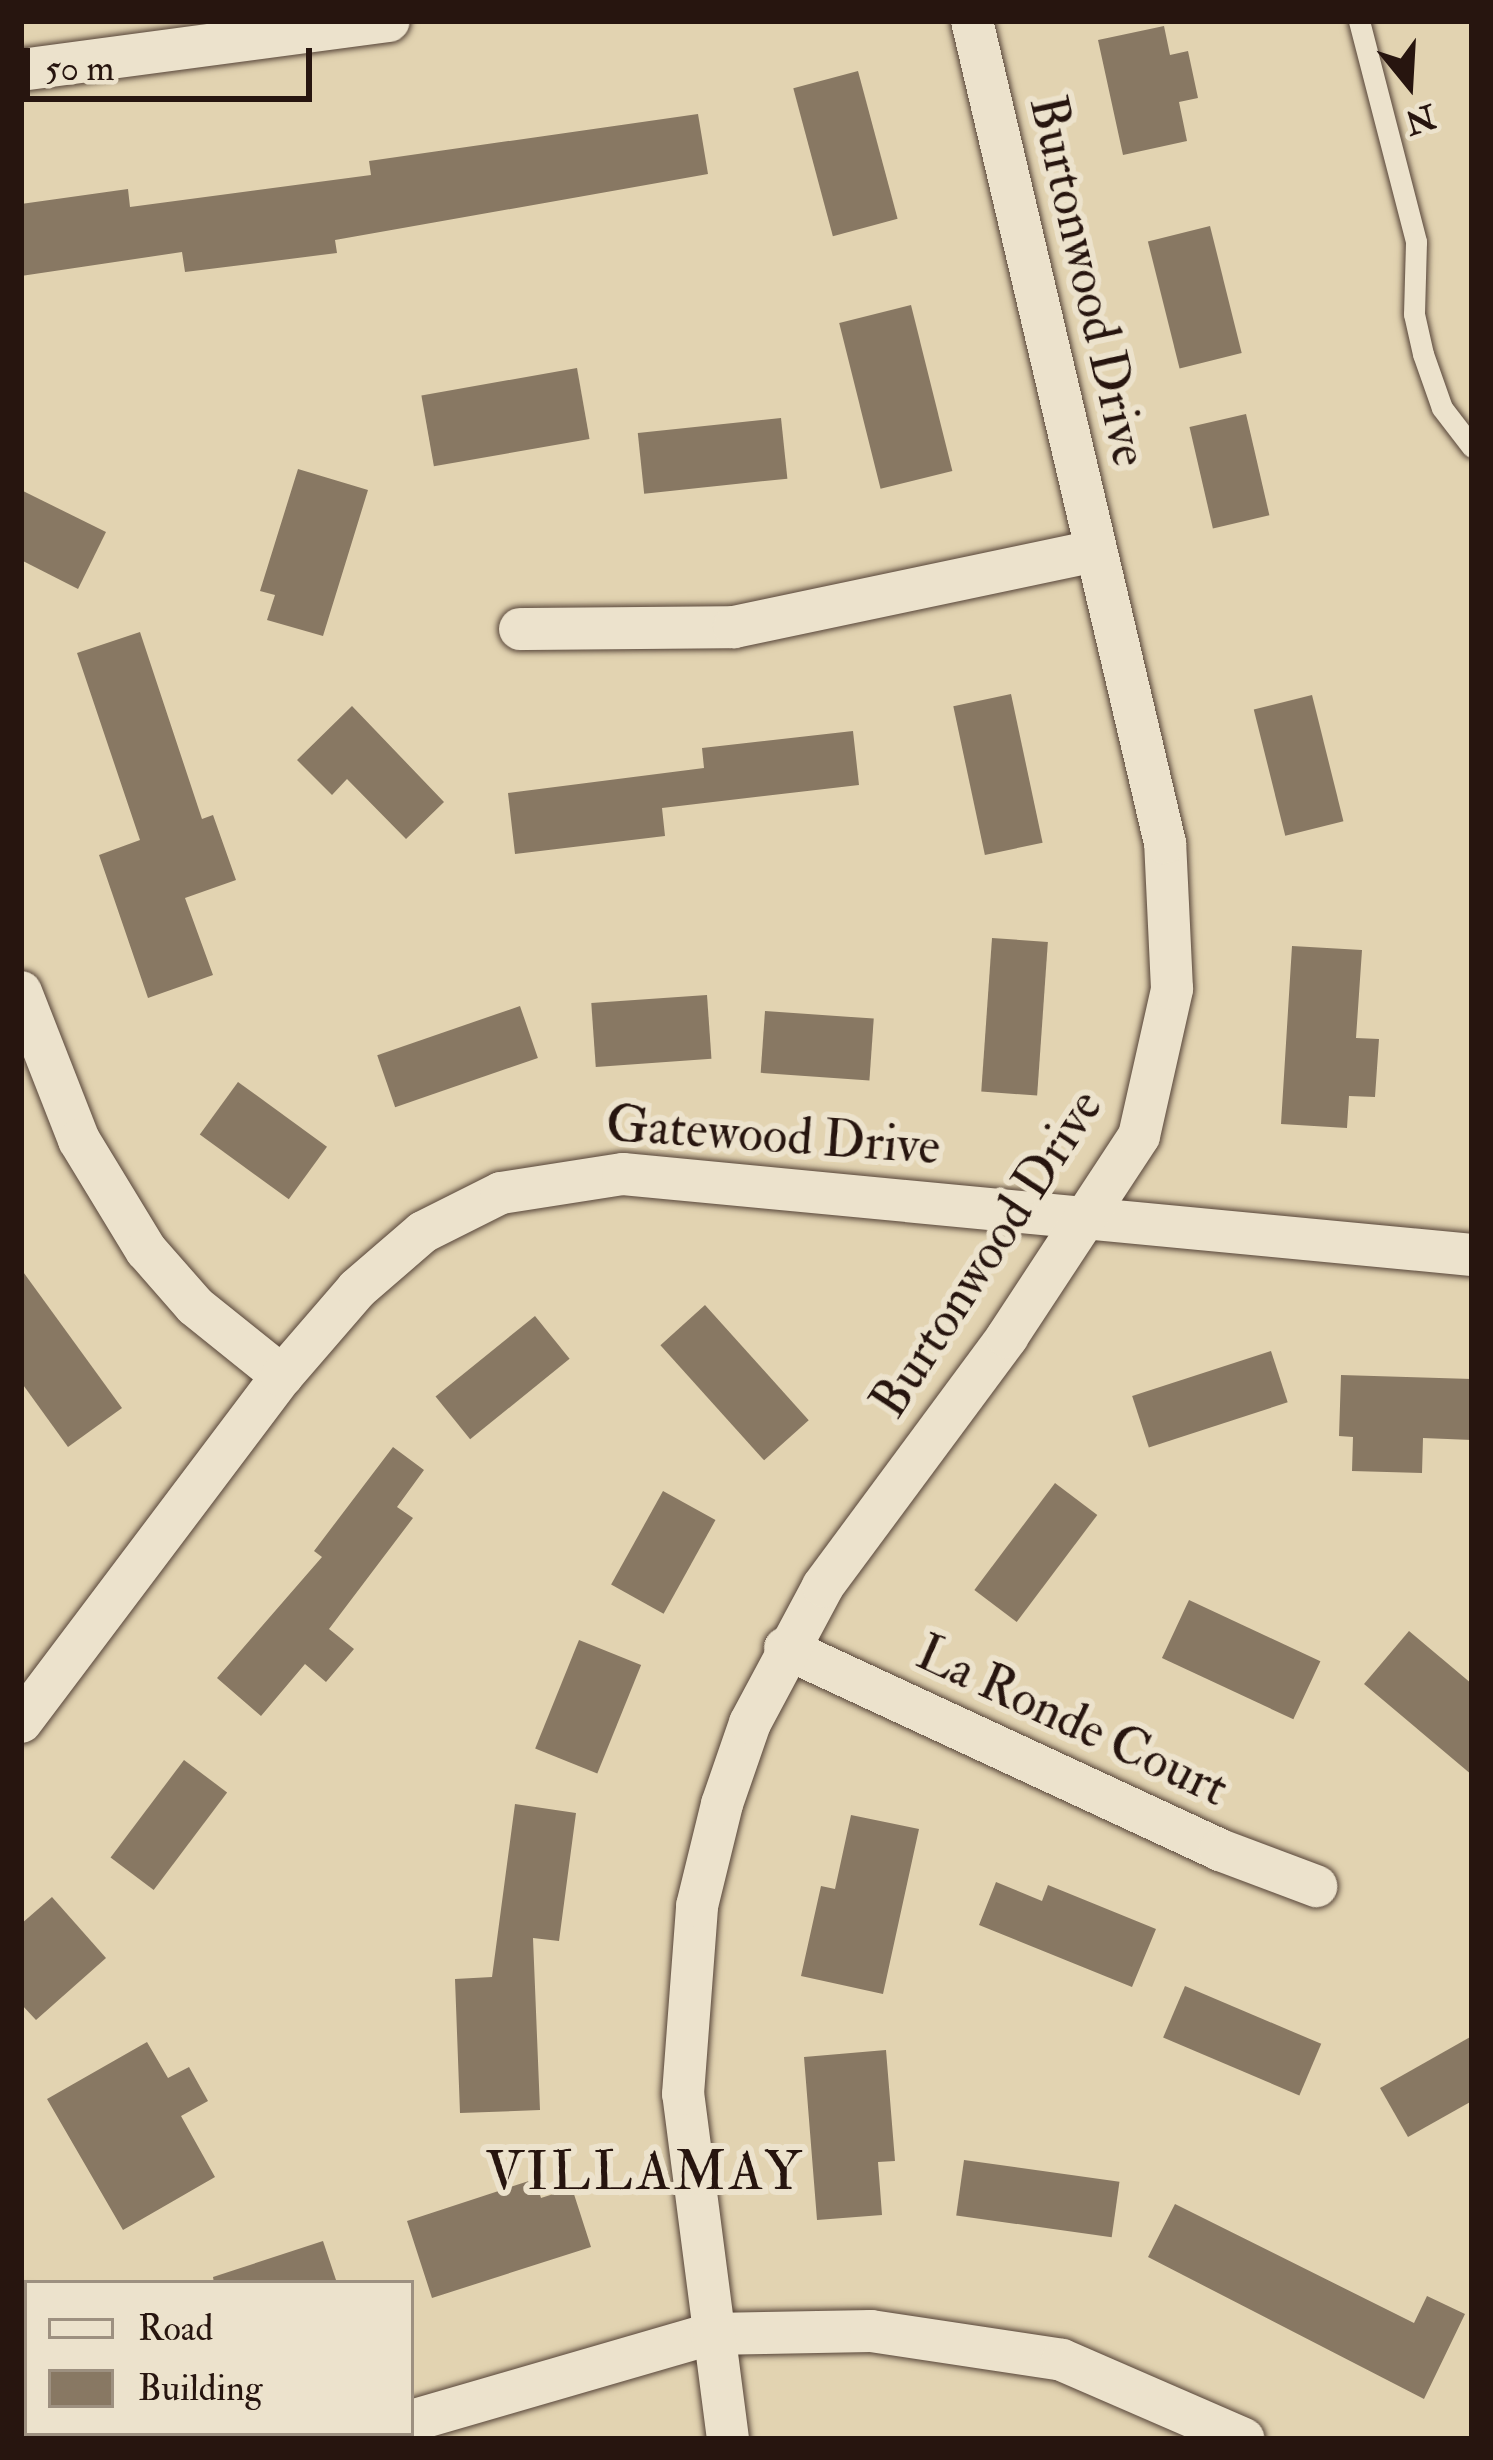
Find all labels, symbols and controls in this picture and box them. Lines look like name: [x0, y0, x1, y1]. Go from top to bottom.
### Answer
scale bar: [30, 24, 318, 98]
north arrow: [1349, 24, 1469, 144]
text: 50 m: [45, 46, 114, 91]
street label: Burtonwood Drive: [1016, 90, 1160, 472]
text: N: [1400, 95, 1441, 143]
street label: Burtonwood Drive: [858, 1079, 1116, 1429]
street label: Gatewood Drive: [604, 1094, 942, 1178]
street label: La Ronde Court: [907, 1622, 1237, 1820]
district label: VILLAMAY: [485, 2140, 805, 2204]
legend: [24, 2280, 414, 2436]
text: Road: [138, 2306, 213, 2351]
text: Building: [138, 2366, 262, 2411]

